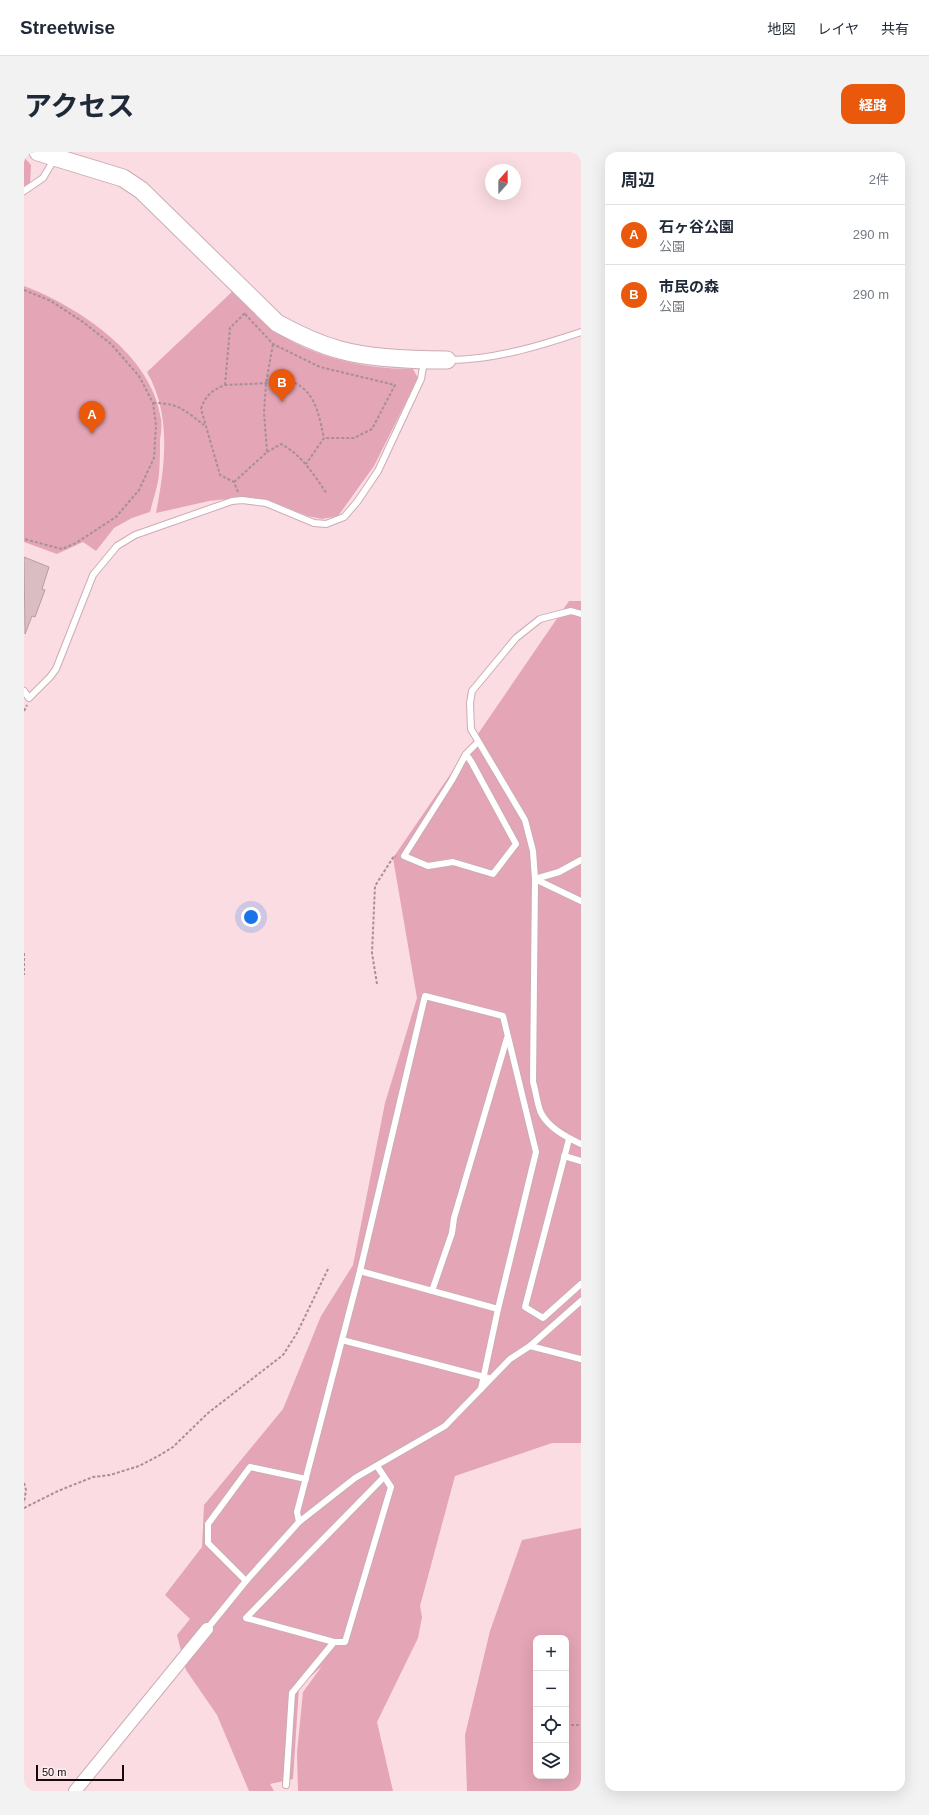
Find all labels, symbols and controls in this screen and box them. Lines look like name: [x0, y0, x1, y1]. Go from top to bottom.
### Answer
text: Streetwise: [20, 17, 115, 38]
text: 地図: [767, 21, 795, 37]
text: レイヤ: [817, 21, 859, 37]
text: 共有: [881, 21, 909, 37]
button: 経路: [841, 84, 905, 124]
text: アクセス: [24, 91, 135, 122]
north arrow: [485, 164, 521, 200]
text: 周辺: [621, 171, 655, 190]
text: 2件: [869, 172, 889, 187]
text: 石ヶ谷公園: [659, 218, 734, 235]
text: A: [629, 227, 639, 242]
text: 290 m: [853, 227, 889, 242]
text: 公園: [659, 239, 685, 254]
text: 市民の森: [659, 278, 719, 295]
text: B: [629, 287, 639, 302]
text: 290 m: [853, 287, 889, 302]
text: 公園: [659, 299, 685, 314]
pin: B: [269, 369, 295, 402]
pin: A: [79, 401, 105, 434]
your location: [241, 907, 261, 927]
map controls: [533, 1635, 569, 1779]
button: +: [533, 1635, 569, 1671]
button: −: [533, 1671, 569, 1707]
button: locate: [533, 1707, 569, 1743]
button: layers: [533, 1743, 569, 1779]
scale bar: [36, 1763, 124, 1782]
text: 50 m: [42, 1766, 66, 1778]

